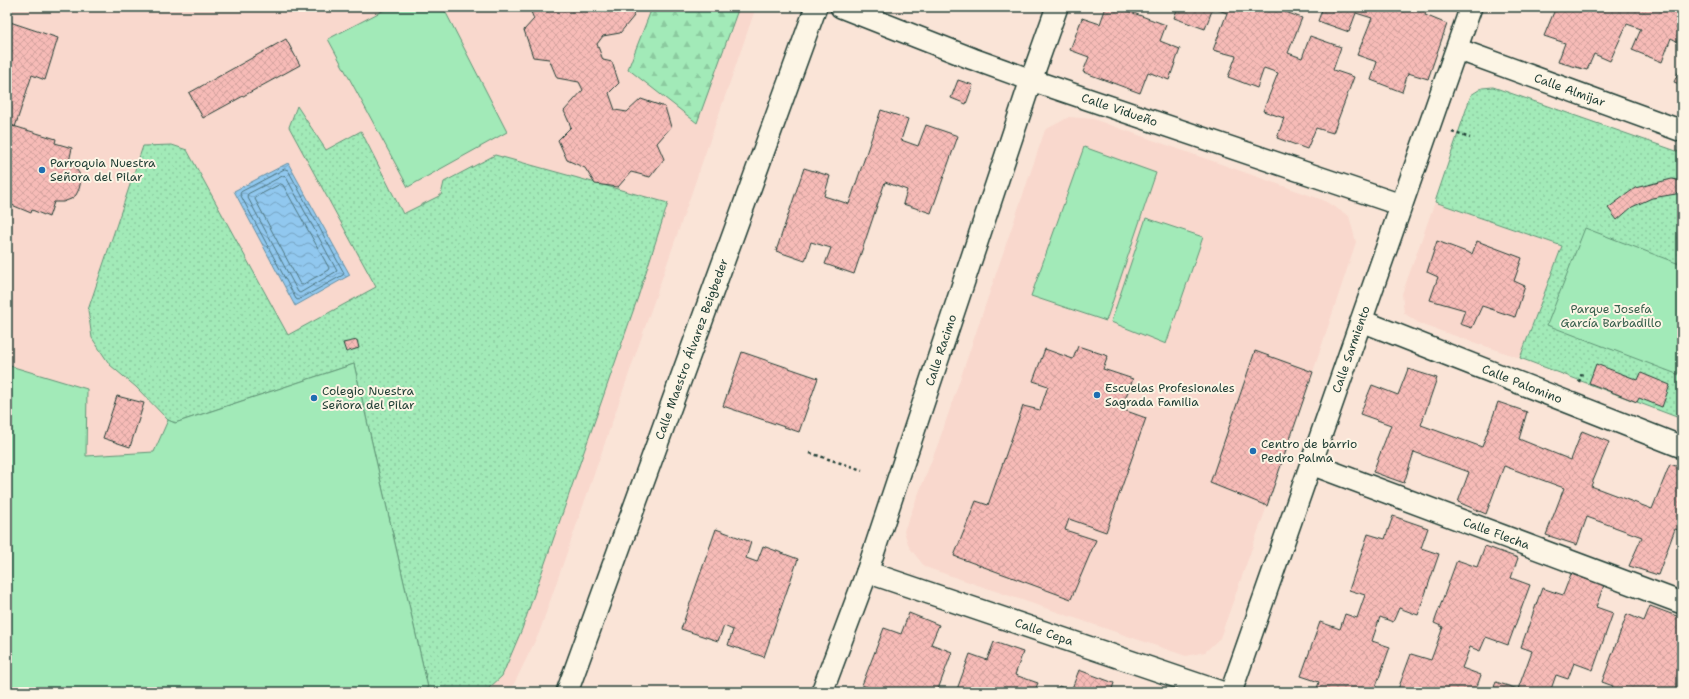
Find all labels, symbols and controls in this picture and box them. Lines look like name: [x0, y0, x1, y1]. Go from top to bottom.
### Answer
street label: Calle Almijar: [1532, 70, 1608, 111]
street label: Calle Vidueño: [1079, 90, 1160, 130]
place label: Parroquia Nuestra Señora del Pilar: [50, 155, 156, 185]
marker: Parroquia Nuestra Señora del Pilar: [37, 165, 47, 175]
street label: Calle Maestro Álvarez Beigbeder: [651, 256, 732, 442]
park label: Parque Josefa García Barbadillo: [1561, 301, 1661, 331]
street label: Calle Sarmiento: [1328, 304, 1374, 395]
street label: Calle Racimo: [922, 312, 960, 388]
street label: Calle Palomino: [1479, 361, 1565, 407]
place label: Escuelas Profesionales Sagrada Familia: [1105, 380, 1235, 410]
place label: Colegio Nuestra Señora del Pilar: [322, 383, 415, 413]
marker: Escuelas Profesionales Sagrada Familia: [1092, 390, 1102, 400]
marker: Colegio Nuestra Señora del Pilar: [309, 393, 319, 403]
place label: Centro de barrio Pedro Palma: [1261, 436, 1357, 466]
marker: Centro de barrio Pedro Palma: [1248, 446, 1258, 456]
street label: Calle Flecha: [1461, 514, 1533, 553]
street label: Calle Cepa: [1013, 615, 1076, 650]

